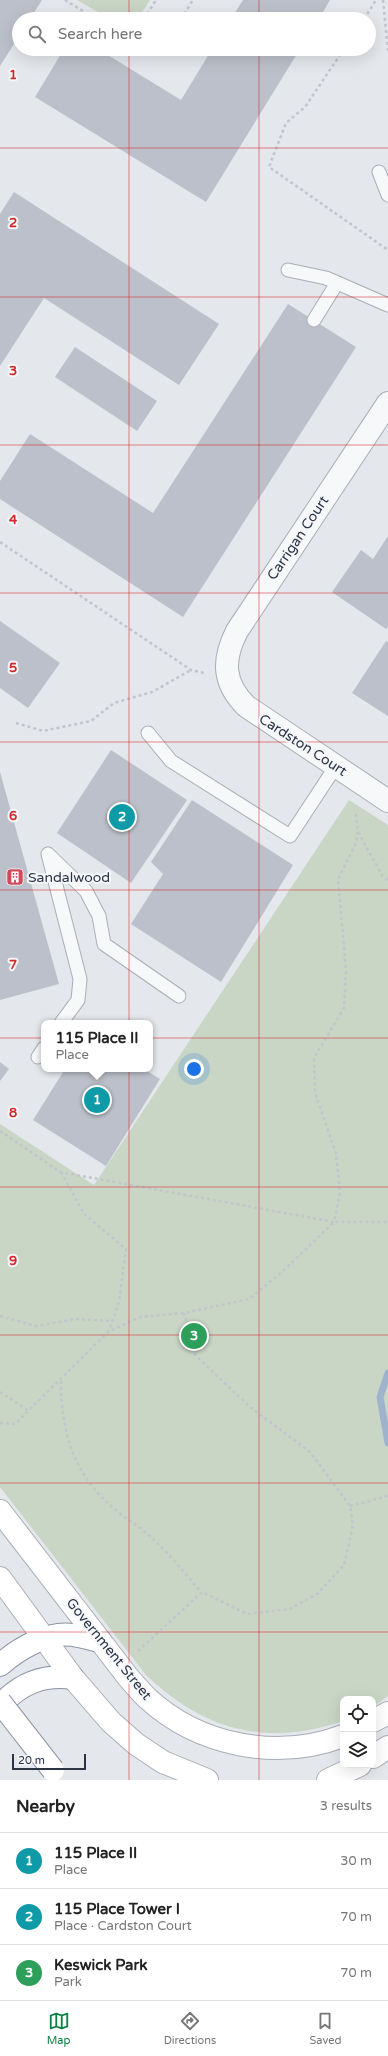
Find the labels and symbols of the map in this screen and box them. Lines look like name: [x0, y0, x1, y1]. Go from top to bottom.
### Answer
text: 1: [9, 67, 17, 83]
text: 2: [9, 215, 17, 231]
text: 3: [9, 363, 17, 379]
street label: Carrigan Court: [264, 492, 333, 583]
text: 4: [9, 512, 18, 528]
text: 5: [9, 660, 17, 676]
street label: Cardston Court: [256, 710, 351, 780]
pin: 2: [109, 802, 135, 832]
text: 6: [9, 808, 17, 824]
building icon: Sandalwood: [5, 867, 25, 887]
place label: Sandalwood: [28, 869, 110, 886]
text: 7: [9, 957, 17, 973]
your location: [184, 1059, 204, 1079]
pin: 1: [84, 1085, 110, 1115]
text: 8: [9, 1105, 17, 1121]
text: 9: [9, 1253, 17, 1269]
pin: 3: [181, 1321, 207, 1351]
street label: Government Street: [63, 1595, 156, 1704]
scale bar: [12, 1752, 86, 1771]

